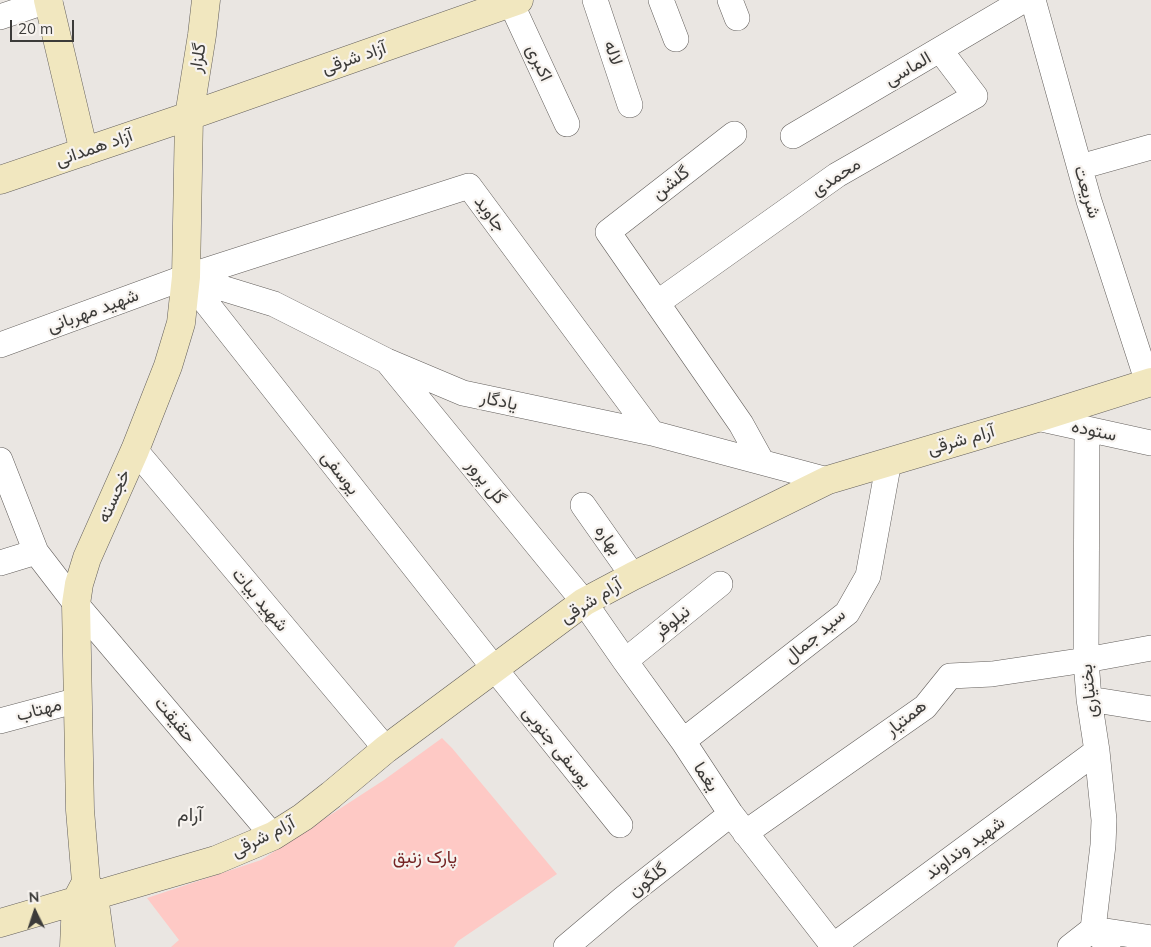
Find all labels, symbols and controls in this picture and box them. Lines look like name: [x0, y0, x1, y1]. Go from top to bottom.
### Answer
scale bar: [12, 10, 76, 42]
text: 20 m: [18, 19, 53, 38]
street label: آزاد شرقی: [319, 37, 389, 79]
street label: لاله: [599, 38, 627, 68]
street label: اکبری: [521, 41, 557, 85]
street label: گلزار: [185, 42, 211, 74]
street label: الماسی: [881, 47, 935, 91]
street label: آزاد همدانی: [53, 125, 135, 171]
street label: محمدی: [807, 153, 865, 201]
street label: گلشن: [648, 162, 694, 204]
street label: شریعت: [1069, 163, 1105, 221]
street label: جاوید: [469, 192, 511, 236]
street label: شهید مهربانی: [44, 284, 142, 338]
street label: یادگار: [478, 387, 520, 415]
street label: ستوده: [1069, 416, 1119, 446]
street label: آرام شرقی: [925, 420, 997, 460]
street label: یوسفی: [316, 447, 364, 499]
street label: گل پرور: [461, 455, 511, 509]
street label: خجسته: [93, 466, 135, 526]
street label: بهاره: [590, 521, 626, 559]
street label: شهید بیات: [227, 564, 293, 636]
street label: آرام شرقی: [556, 574, 626, 628]
street label: نیلوفر: [649, 601, 695, 643]
street label: سید جمال: [780, 604, 850, 668]
street label: بختیاری: [1075, 663, 1103, 719]
street label: حقیقت: [150, 693, 200, 747]
street label: مهتاب: [14, 694, 64, 726]
street label: همتیار: [881, 695, 931, 741]
street label: یوسفی جنوبی: [517, 702, 597, 792]
street label: یغما: [689, 758, 723, 796]
district label: آرام: [177, 804, 203, 826]
street label: آرام شرقی: [228, 812, 298, 862]
street label: شهید ونداوند: [921, 812, 1009, 884]
park label: پارک زنبق: [393, 847, 457, 869]
street label: گلگون: [624, 858, 672, 902]
north arrow: [10, 887, 60, 937]
text: N: [28, 888, 40, 906]

